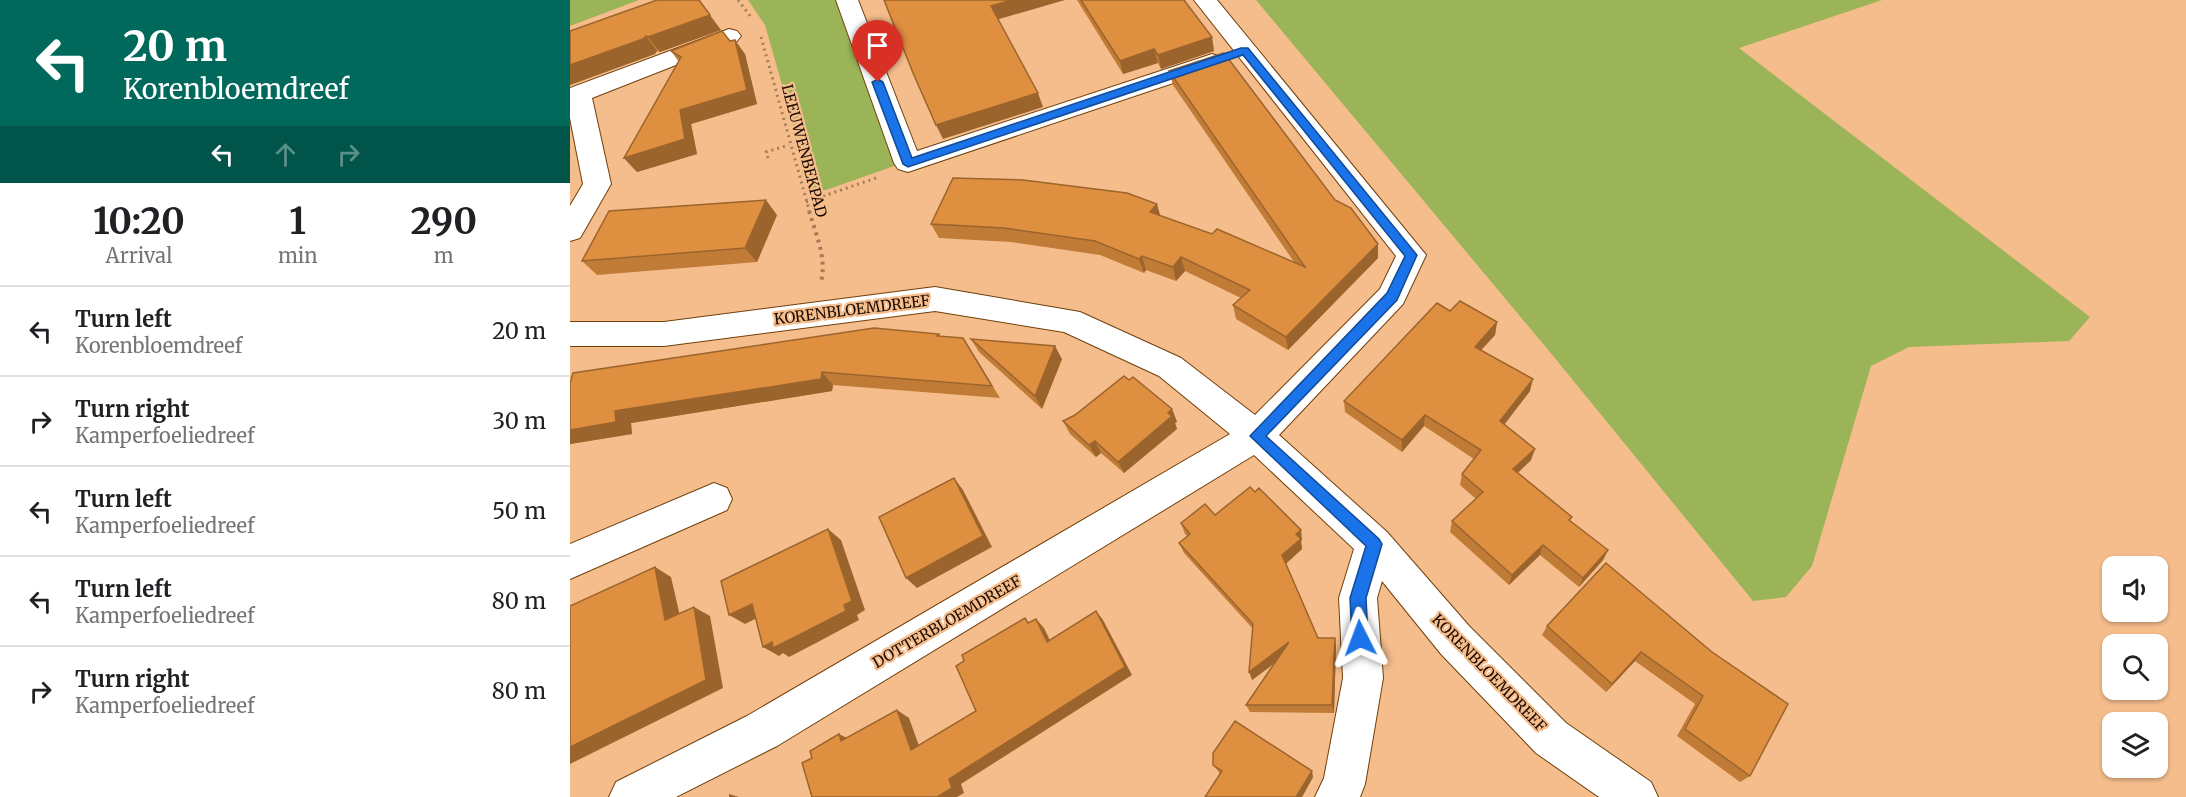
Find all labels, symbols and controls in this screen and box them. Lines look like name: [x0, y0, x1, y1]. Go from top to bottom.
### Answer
text: 20 m: [123, 20, 227, 72]
pin: [852, 20, 903, 82]
icon: left: [24, 24, 102, 102]
icon: arrive: [861, 29, 894, 62]
text: Korenbloemdreef: [123, 72, 349, 106]
street label: LEEUWENBEKPAD: [778, 82, 831, 220]
icon: left: [206, 138, 239, 171]
icon: ahead: [269, 138, 302, 171]
icon: right: [332, 138, 365, 171]
text: 10:20: [93, 199, 185, 244]
text: 1: [289, 199, 306, 244]
text: 290: [410, 199, 477, 244]
text: Arrival: [106, 243, 172, 268]
text: min: [278, 243, 317, 268]
text: m: [434, 243, 454, 268]
street label: KORENBLOEMDREEF: [773, 291, 931, 328]
text: Turn left: [75, 305, 172, 333]
icon: left: [24, 315, 57, 348]
text: 20 m: [492, 317, 546, 345]
text: Korenbloemdreef: [75, 333, 242, 358]
text: Turn right: [75, 395, 189, 423]
icon: right: [24, 405, 57, 438]
text: 30 m: [492, 407, 546, 435]
text: Kamperfoeliedreef: [75, 423, 254, 448]
text: Turn left: [75, 485, 172, 513]
icon: left: [24, 495, 57, 528]
text: 50 m: [492, 497, 546, 525]
text: Kamperfoeliedreef: [75, 513, 254, 538]
map controls: [2102, 556, 2168, 778]
button: sound: [2102, 556, 2168, 622]
street label: DOTTERBLOEMDREEF: [869, 571, 1024, 672]
text: Turn left: [75, 575, 172, 603]
icon: left: [24, 585, 57, 618]
text: 80 m: [492, 587, 546, 615]
text: Kamperfoeliedreef: [75, 603, 254, 628]
position arrow: [1328, 606, 1392, 670]
street label: KORENBLOEMDREEF: [1428, 610, 1551, 736]
button: search: [2102, 634, 2168, 700]
text: Turn right: [75, 665, 189, 693]
icon: right: [24, 675, 57, 708]
text: 80 m: [492, 677, 546, 705]
text: Kamperfoeliedreef: [75, 693, 254, 718]
button: layers: [2102, 712, 2168, 778]

